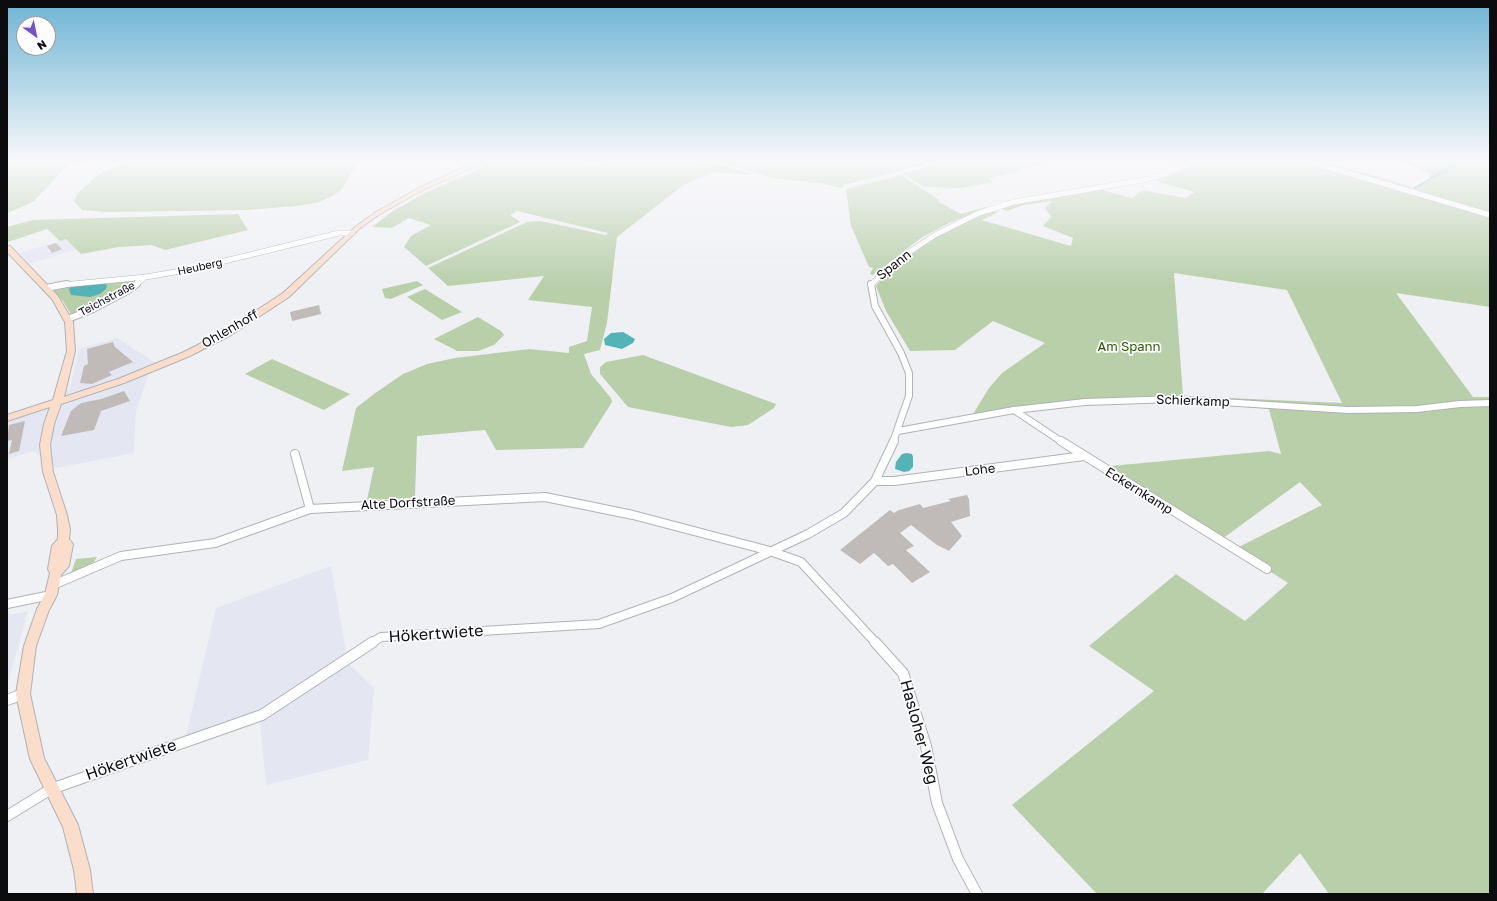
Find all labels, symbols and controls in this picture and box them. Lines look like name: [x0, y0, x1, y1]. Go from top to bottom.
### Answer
north arrow: [16, 16, 56, 56]
text: N: [35, 38, 49, 53]
street label: Spann: [874, 247, 914, 283]
street label: Heuberg: [176, 256, 224, 278]
street label: Teichstraße: [77, 279, 137, 319]
street label: Ohlenhoff: [199, 307, 261, 351]
park label: Am Spann: [1097, 339, 1161, 355]
street label: Schierkamp: [1156, 392, 1230, 410]
street label: Lohe: [964, 460, 996, 480]
street label: Eckernkamp: [1102, 464, 1176, 518]
street label: Alte Dorfstraße: [360, 493, 456, 513]
street label: Hökertwiete: [388, 621, 484, 647]
street label: Hasloher Weg: [896, 678, 942, 786]
street label: Hökertwiete: [83, 735, 179, 785]

